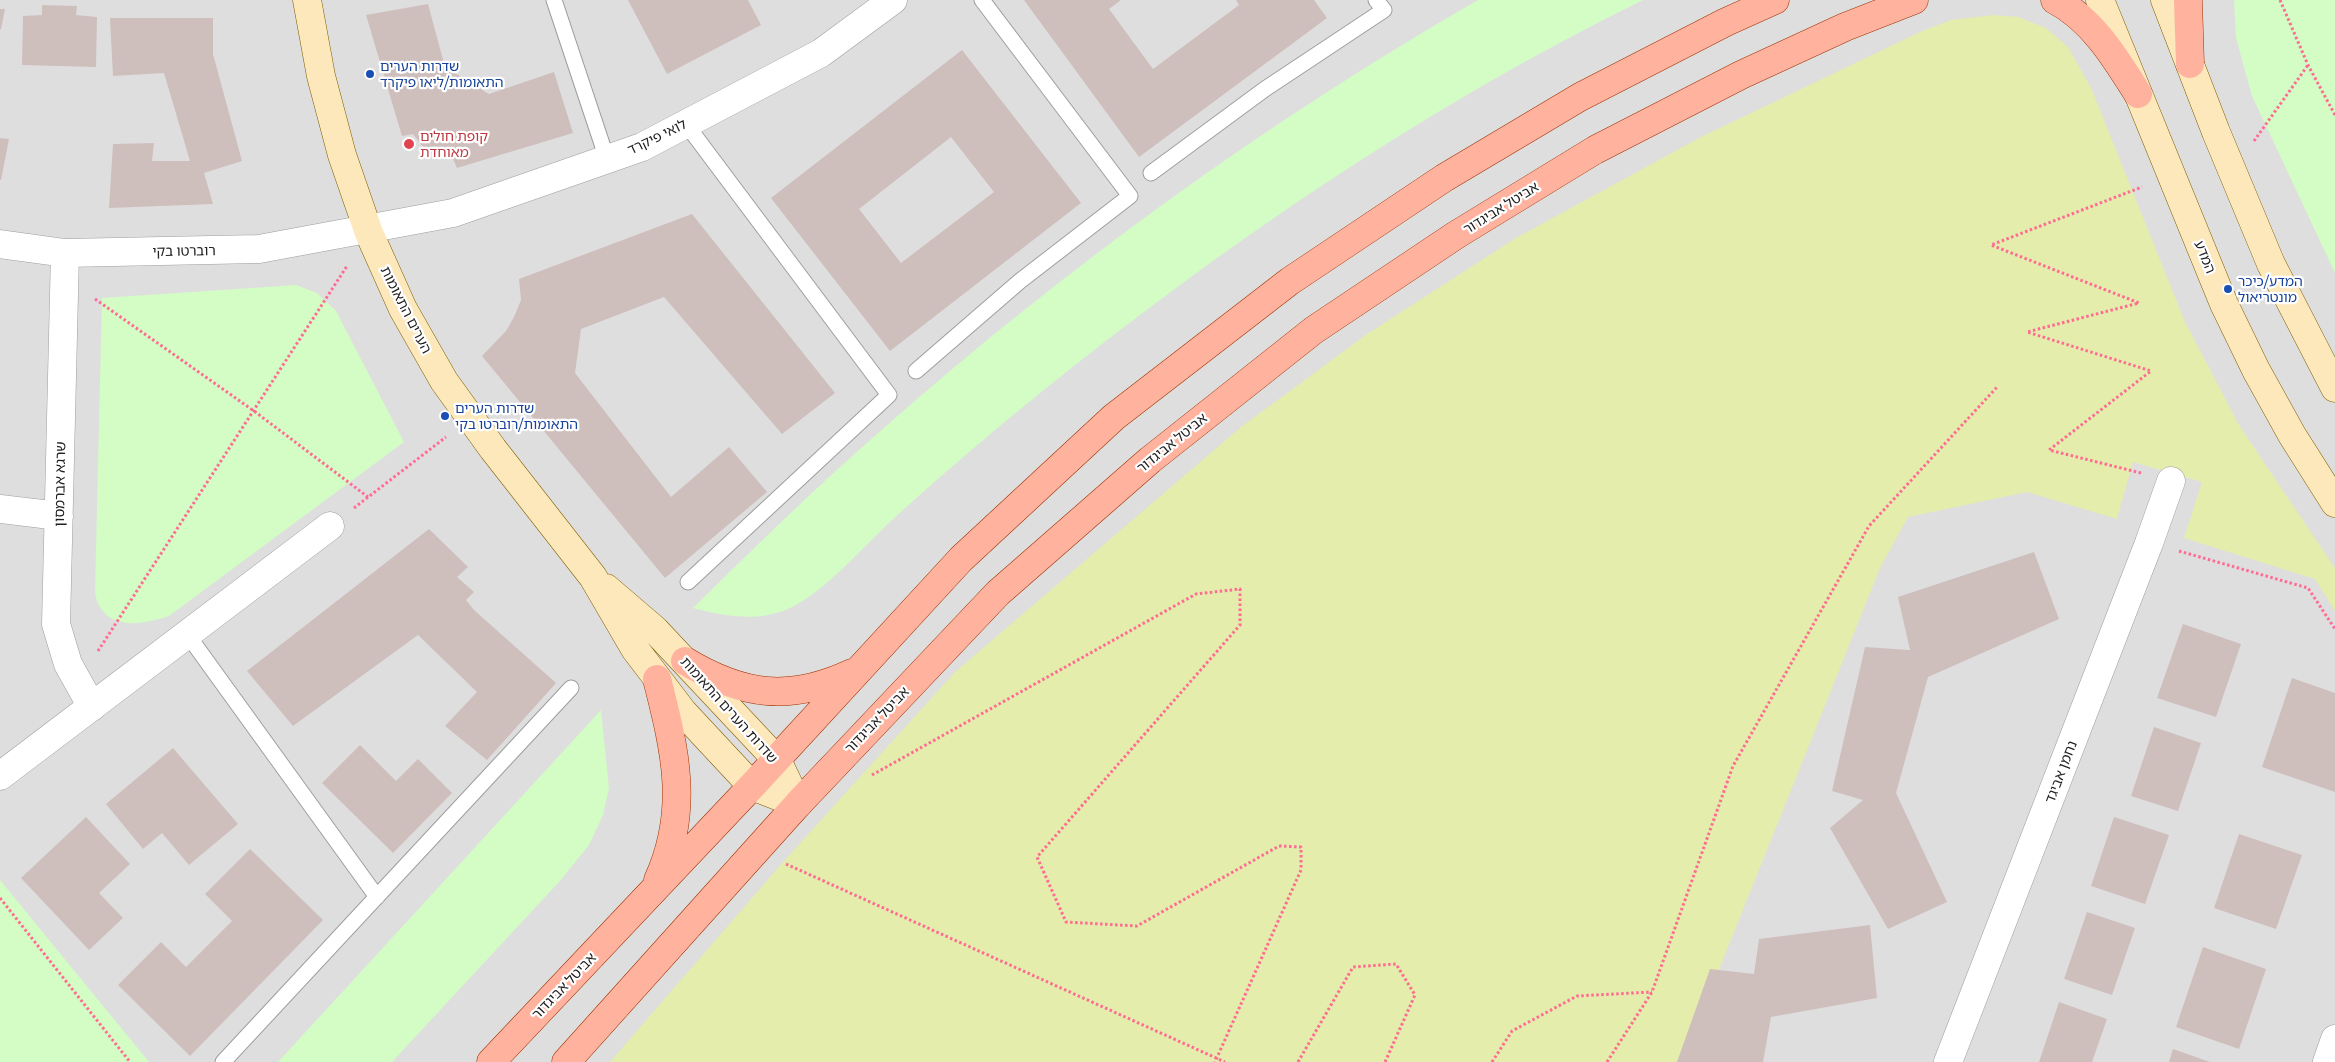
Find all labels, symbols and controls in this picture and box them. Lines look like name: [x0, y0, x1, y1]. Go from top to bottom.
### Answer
place label: שדרות הערים התאומות/ליאו פיקרד: [380, 58, 504, 90]
marker: שדרות הערים התאומות/ליאו פיקרד: [364, 68, 376, 80]
street label: לואי פיקרד: [625, 115, 689, 159]
place label: קופת חולים מאוחדת: [420, 128, 488, 160]
marker: קופת חולים מאוחדת: [402, 137, 416, 151]
street label: אביטל אביגדור: [1460, 178, 1542, 238]
street label: המדע: [2191, 238, 2219, 276]
street label: רוברטו בקי: [152, 242, 216, 260]
street label: הערים התאומות: [377, 264, 435, 356]
place label: המדע/כיכר מונטריאול: [2238, 273, 2303, 306]
marker: המדע/כיכר מונטריאול: [2222, 283, 2234, 295]
place label: שדרות הערים התאומות/רוברטו בקי: [455, 400, 578, 432]
marker: שדרות הערים התאומות/רוברטו בקי: [439, 410, 451, 422]
street label: אביטל אביגדור: [1134, 410, 1210, 476]
street label: שרגא אברמסון: [51, 441, 69, 527]
street label: שדרות הערים התאומות: [677, 653, 781, 767]
street label: אביטל אביגדור: [841, 683, 913, 757]
street label: נחמן אביגד: [2041, 738, 2081, 806]
street label: אביטל אביגדור: [528, 949, 600, 1023]

